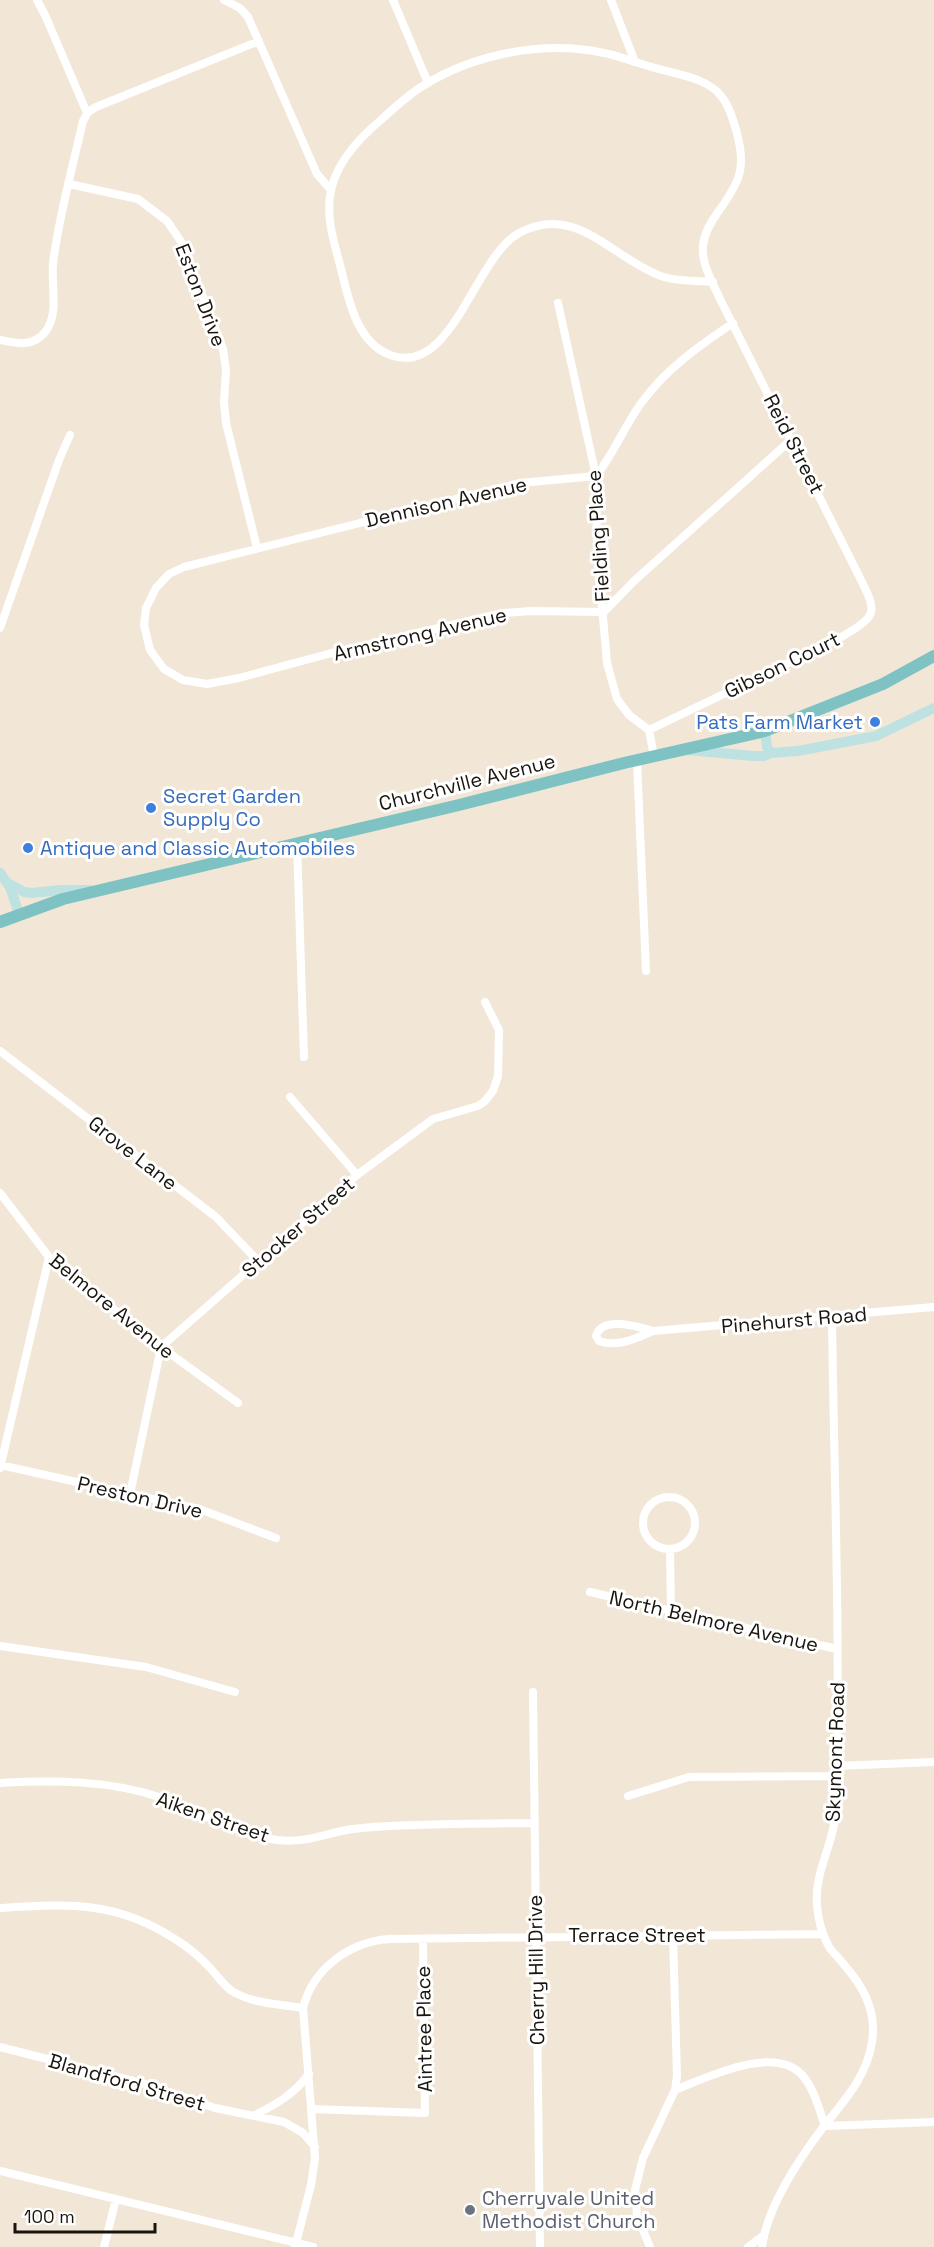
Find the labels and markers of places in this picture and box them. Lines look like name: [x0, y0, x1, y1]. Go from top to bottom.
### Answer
place label: Pats Farm Market: [696, 709, 863, 735]
marker: Pats Farm Market: [868, 715, 882, 729]
place label: Secret Garden Supply Co: [163, 783, 301, 832]
marker: Secret Garden Supply Co: [144, 801, 158, 815]
place label: Antique and Classic Automobiles: [40, 835, 355, 861]
marker: Antique and Classic Automobiles: [21, 841, 35, 855]
place label: Cherryvale United Methodist Church: [482, 2185, 656, 2234]
marker: Cherryvale United Methodist Church: [463, 2203, 477, 2217]

